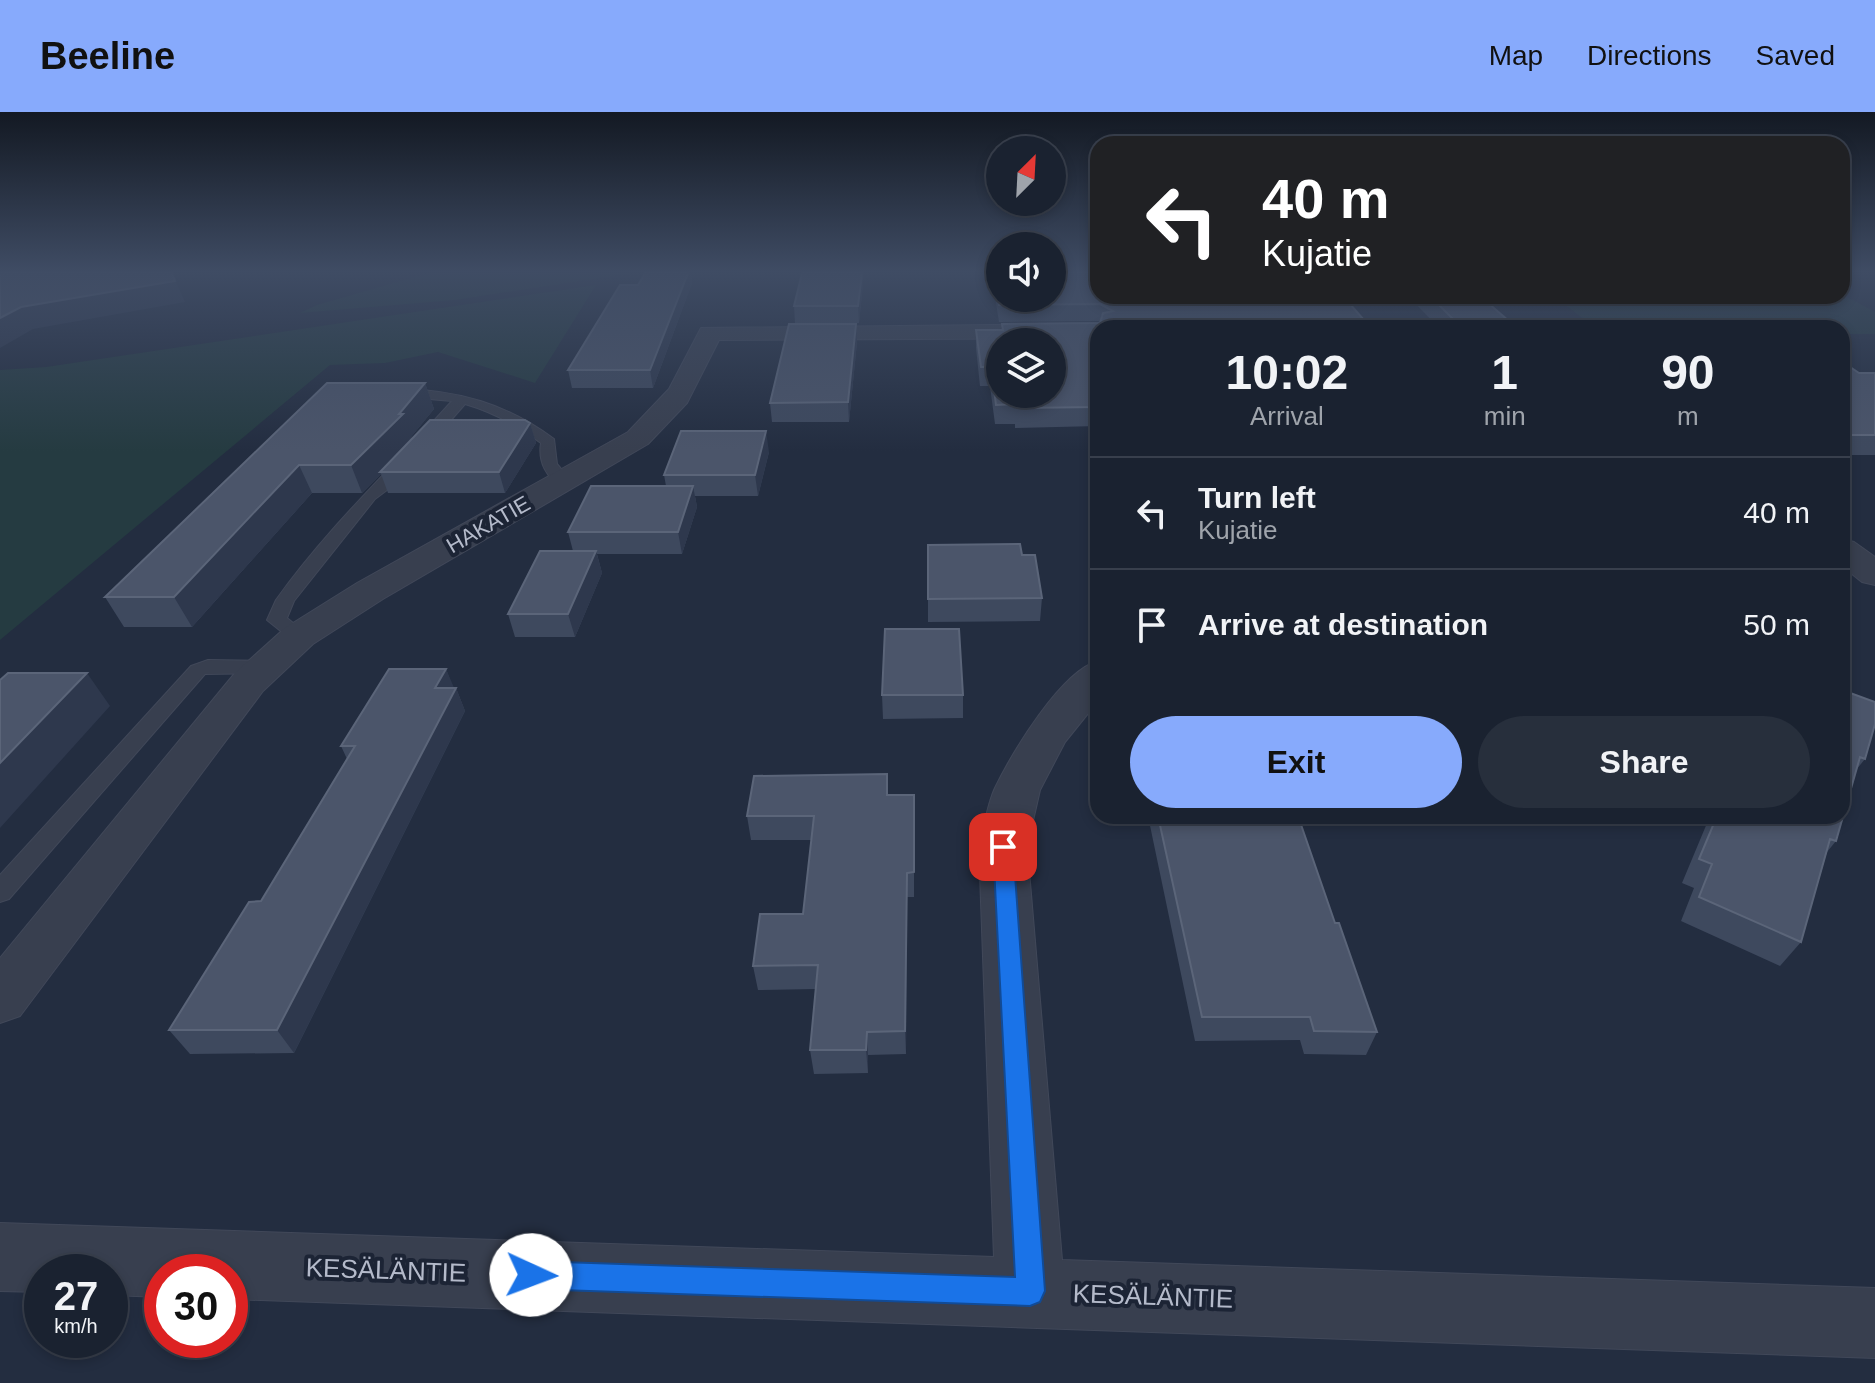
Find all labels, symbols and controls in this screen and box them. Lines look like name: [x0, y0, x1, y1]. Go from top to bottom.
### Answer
text: Beeline: [40, 35, 175, 77]
text: Map: [1489, 40, 1543, 71]
text: Directions: [1587, 40, 1712, 71]
text: Saved: [1756, 40, 1835, 71]
north arrow: [986, 136, 1066, 216]
map controls: [986, 136, 1066, 408]
text: 40 m: [1262, 167, 1390, 230]
icon: left: [1130, 168, 1234, 272]
button: sound: [986, 232, 1066, 312]
text: Kujatie: [1262, 233, 1372, 274]
button: layers: [986, 328, 1066, 408]
text: 10:02: [1225, 346, 1348, 399]
text: 1: [1491, 346, 1518, 399]
text: 90: [1661, 346, 1715, 399]
text: Arrival: [1250, 401, 1324, 431]
text: min: [1484, 401, 1526, 431]
text: m: [1677, 401, 1699, 431]
text: Turn left: [1198, 481, 1316, 514]
street label: HAKATIE: [442, 490, 535, 558]
icon: left: [1130, 491, 1174, 535]
text: 40 m: [1743, 496, 1810, 529]
text: Kujatie: [1198, 515, 1278, 545]
icon: arrive: [1130, 603, 1174, 647]
text: Arrive at destination: [1198, 608, 1488, 641]
text: 50 m: [1743, 608, 1810, 641]
button: Exit: [1130, 716, 1462, 808]
button: Share: [1478, 716, 1810, 808]
pin: [969, 813, 1037, 881]
icon: arrive: [981, 825, 1025, 869]
position arrow: [489, 1233, 573, 1317]
street label: KESÄLÄNTIE: [305, 1252, 467, 1288]
speed limit sign: 30: [144, 1254, 248, 1358]
text: 27: [54, 1274, 98, 1318]
street label: KESÄLÄNTIE: [1072, 1278, 1234, 1314]
text: km/h: [54, 1315, 98, 1337]

